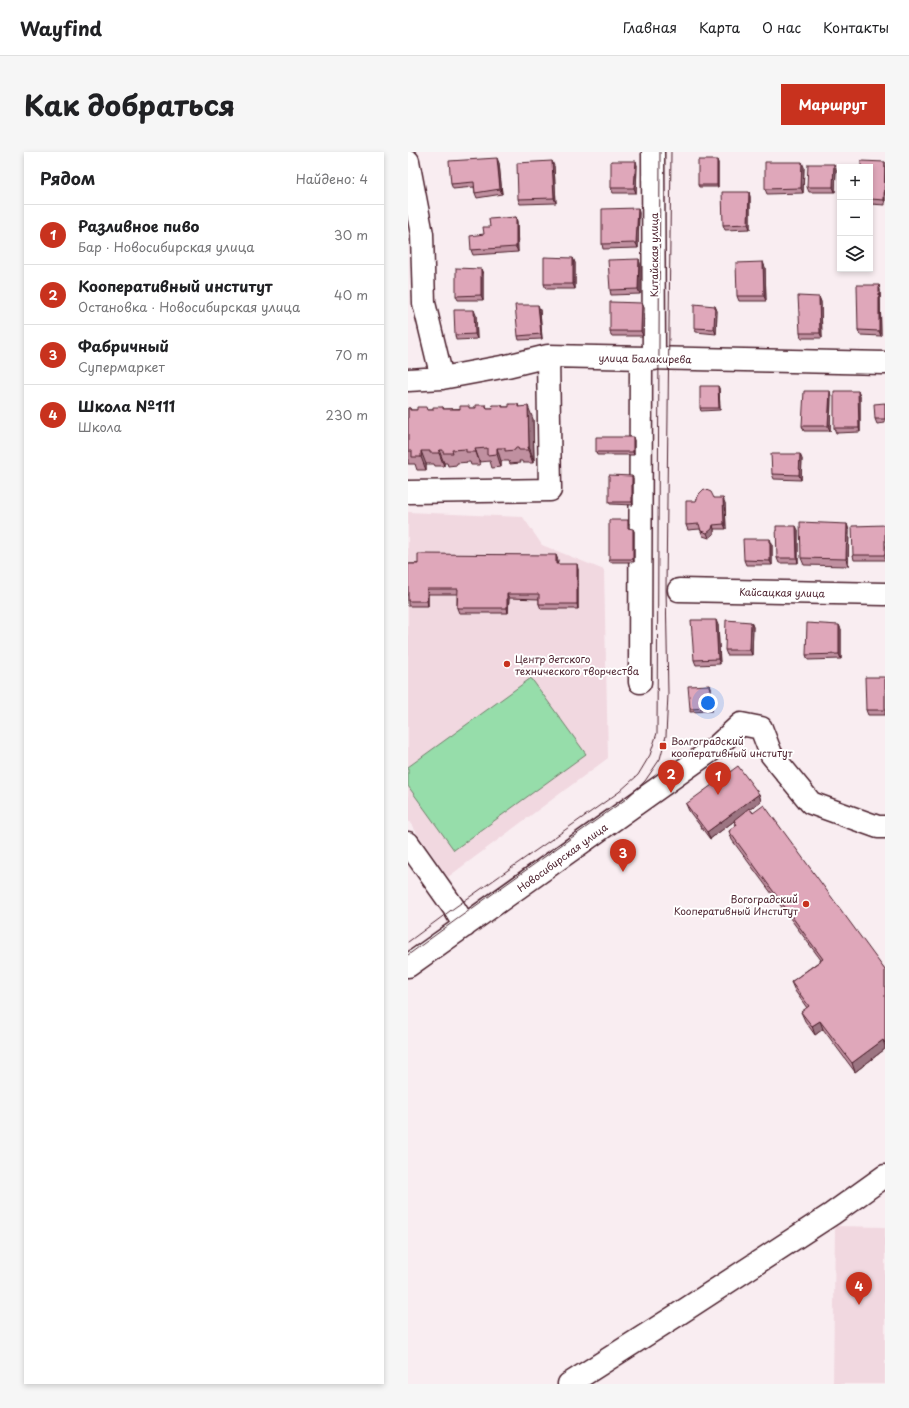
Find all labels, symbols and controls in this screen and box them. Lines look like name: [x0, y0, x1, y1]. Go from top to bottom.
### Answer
text: Wayfind: [20, 14, 102, 42]
text: Главная: [623, 17, 677, 38]
text: Карта: [699, 17, 740, 38]
text: О нас: [762, 17, 801, 38]
text: Контакты: [823, 17, 889, 38]
text: Как добраться: [24, 83, 235, 126]
button: Маршрут: [781, 84, 885, 125]
map controls: [837, 164, 873, 272]
button: +: [837, 164, 873, 200]
text: Рядом: [40, 165, 95, 191]
text: Найдено: 4: [296, 169, 368, 188]
button: −: [837, 200, 873, 236]
street label: Китайская улица: [646, 212, 661, 297]
text: Разливное пиво: [78, 214, 199, 237]
text: 1: [50, 225, 56, 244]
text: 30 m: [334, 225, 368, 244]
button: layers: [837, 236, 873, 272]
text: Бар · Новосибирская улица: [78, 237, 255, 256]
text: Кооперативный институт: [78, 274, 272, 297]
text: 2: [48, 285, 58, 304]
text: 40 m: [334, 285, 368, 304]
text: Остановка · Новосибирская улица: [78, 297, 300, 316]
text: Фабричный: [78, 334, 169, 357]
text: 3: [49, 345, 57, 364]
text: 70 m: [335, 345, 368, 364]
street label: улица Балакирева: [598, 350, 692, 366]
text: Супермаркет: [78, 357, 165, 376]
text: Школа №111: [78, 394, 175, 417]
text: 4: [49, 405, 57, 424]
text: 230 m: [326, 405, 368, 424]
text: Школа: [78, 417, 122, 436]
street label: Кайсацкая улица: [739, 584, 826, 600]
place label: Центр детского технического творчества: [515, 651, 640, 678]
marker: Центр детского технического творчества: [502, 659, 512, 669]
your location: [698, 693, 718, 713]
place label: Волгоградский кооперативный институт: [671, 733, 793, 760]
marker: Волгоградский кооперативный институт: [658, 741, 668, 751]
pin: 2: [658, 760, 684, 793]
pin: 1: [705, 762, 731, 795]
street label: Новосибирская улица: [514, 819, 611, 895]
pin: 3: [610, 839, 636, 872]
place label: Вогоградский Кооперативный Институт: [674, 891, 798, 918]
marker: Вогоградский Кооперативный Институт: [801, 899, 811, 909]
pin: 4: [846, 1272, 872, 1305]

